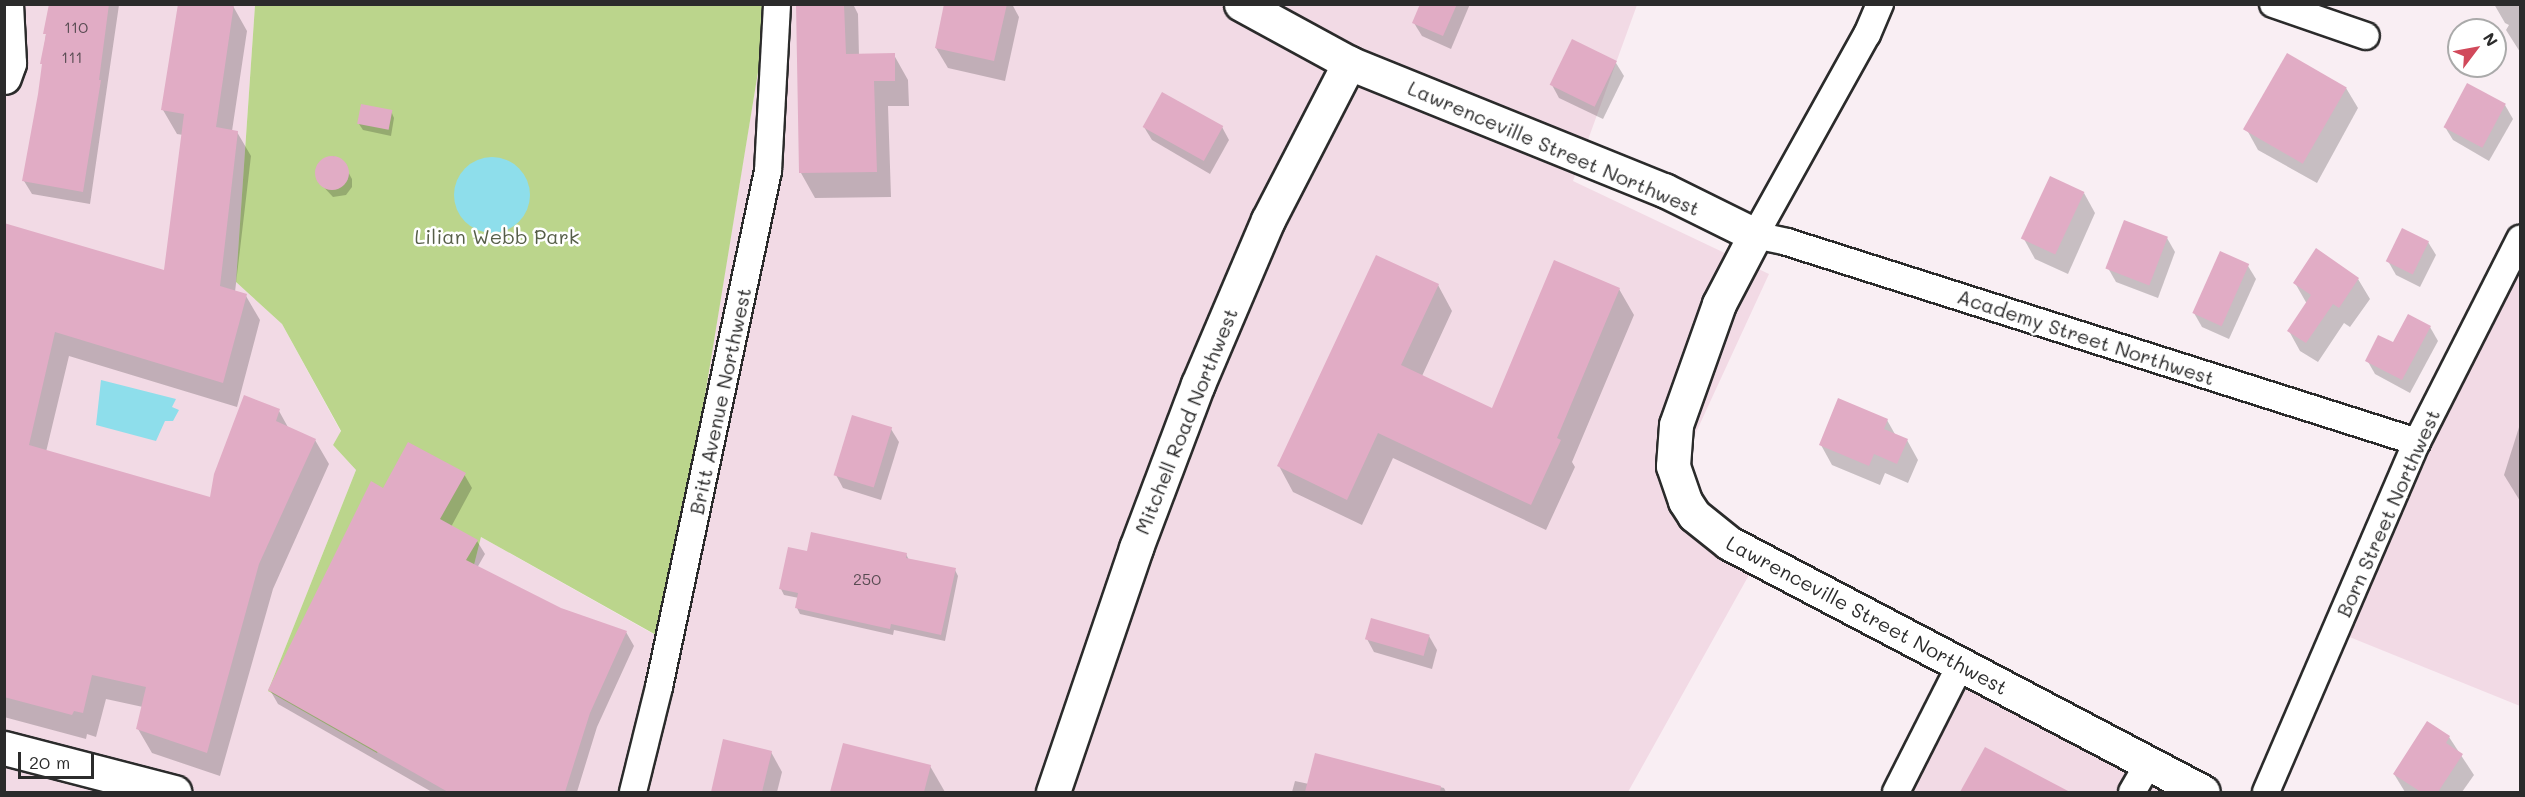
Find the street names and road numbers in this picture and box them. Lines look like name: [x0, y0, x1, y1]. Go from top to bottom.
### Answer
street label: Lawrenceville Street Northwest: [1404, 75, 1704, 221]
street label: Academy Street Northwest: [1954, 284, 2218, 390]
street label: Britt Avenue Northwest: [684, 285, 756, 517]
street label: Mitchell Road Northwest: [1130, 304, 1242, 538]
street label: Born Street Northwest: [2331, 405, 2445, 621]
street label: Lawrenceville Street Northwest: [1722, 530, 2012, 700]

